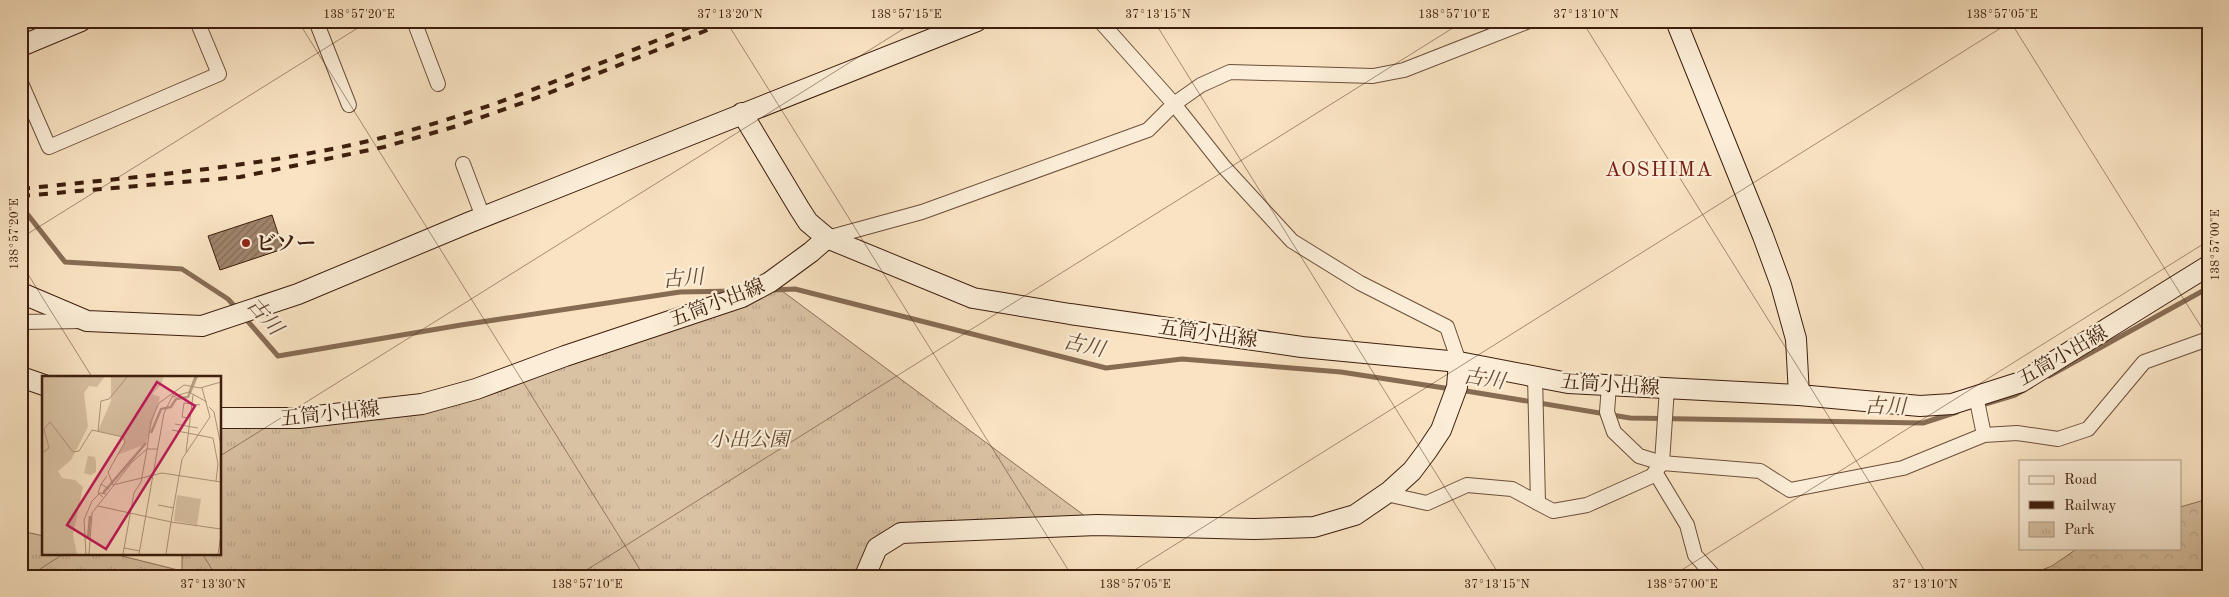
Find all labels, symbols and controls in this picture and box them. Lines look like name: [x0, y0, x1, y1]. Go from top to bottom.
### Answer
text: 138°57'20"E: [323, 8, 395, 21]
text: 138°57'15"E: [870, 8, 942, 21]
text: 37°13'15"N: [1125, 8, 1191, 21]
text: 138°57'10"E: [1418, 8, 1490, 21]
text: 138°57'05"E: [1966, 8, 2038, 21]
text: 37°13'20"N: [697, 9, 763, 21]
text: 37°13'10"N: [1553, 9, 1619, 21]
district label: AOSHIMA: [1605, 160, 1713, 181]
text: 138°57'20"E: [8, 198, 21, 270]
text: 138°57'00"E: [2209, 209, 2222, 281]
place label: ビソー: [256, 233, 316, 255]
marker: ビソー: [240, 237, 252, 249]
water label: 古川: [661, 265, 707, 292]
street label: 五筒小出線: [667, 275, 768, 331]
water label: 古川: [242, 293, 288, 341]
street label: 五筒小出線: [1157, 316, 1259, 352]
street label: 五筒小出線: [2014, 321, 2111, 390]
water label: 古川: [1061, 330, 1109, 362]
water label: 古川: [1461, 364, 1508, 393]
street label: 五筒小出線: [1559, 371, 1661, 399]
inset map: [42, 376, 221, 554]
water label: 古川: [1864, 395, 1908, 418]
street label: 五筒小出線: [279, 398, 381, 430]
park label: 小出公園: [709, 429, 792, 451]
legend: [2019, 460, 2182, 550]
text: Road: [2064, 473, 2098, 488]
text: Railway: [2064, 499, 2117, 514]
text: Park: [2064, 523, 2095, 538]
text: 138°57'10"E: [551, 578, 623, 591]
text: 138°57'05"E: [1099, 578, 1171, 591]
text: 37°13'15"N: [1464, 578, 1530, 591]
text: 138°57'00"E: [1646, 578, 1718, 591]
text: 37°13'30"N: [180, 579, 246, 591]
text: 37°13'10"N: [1892, 579, 1958, 591]

